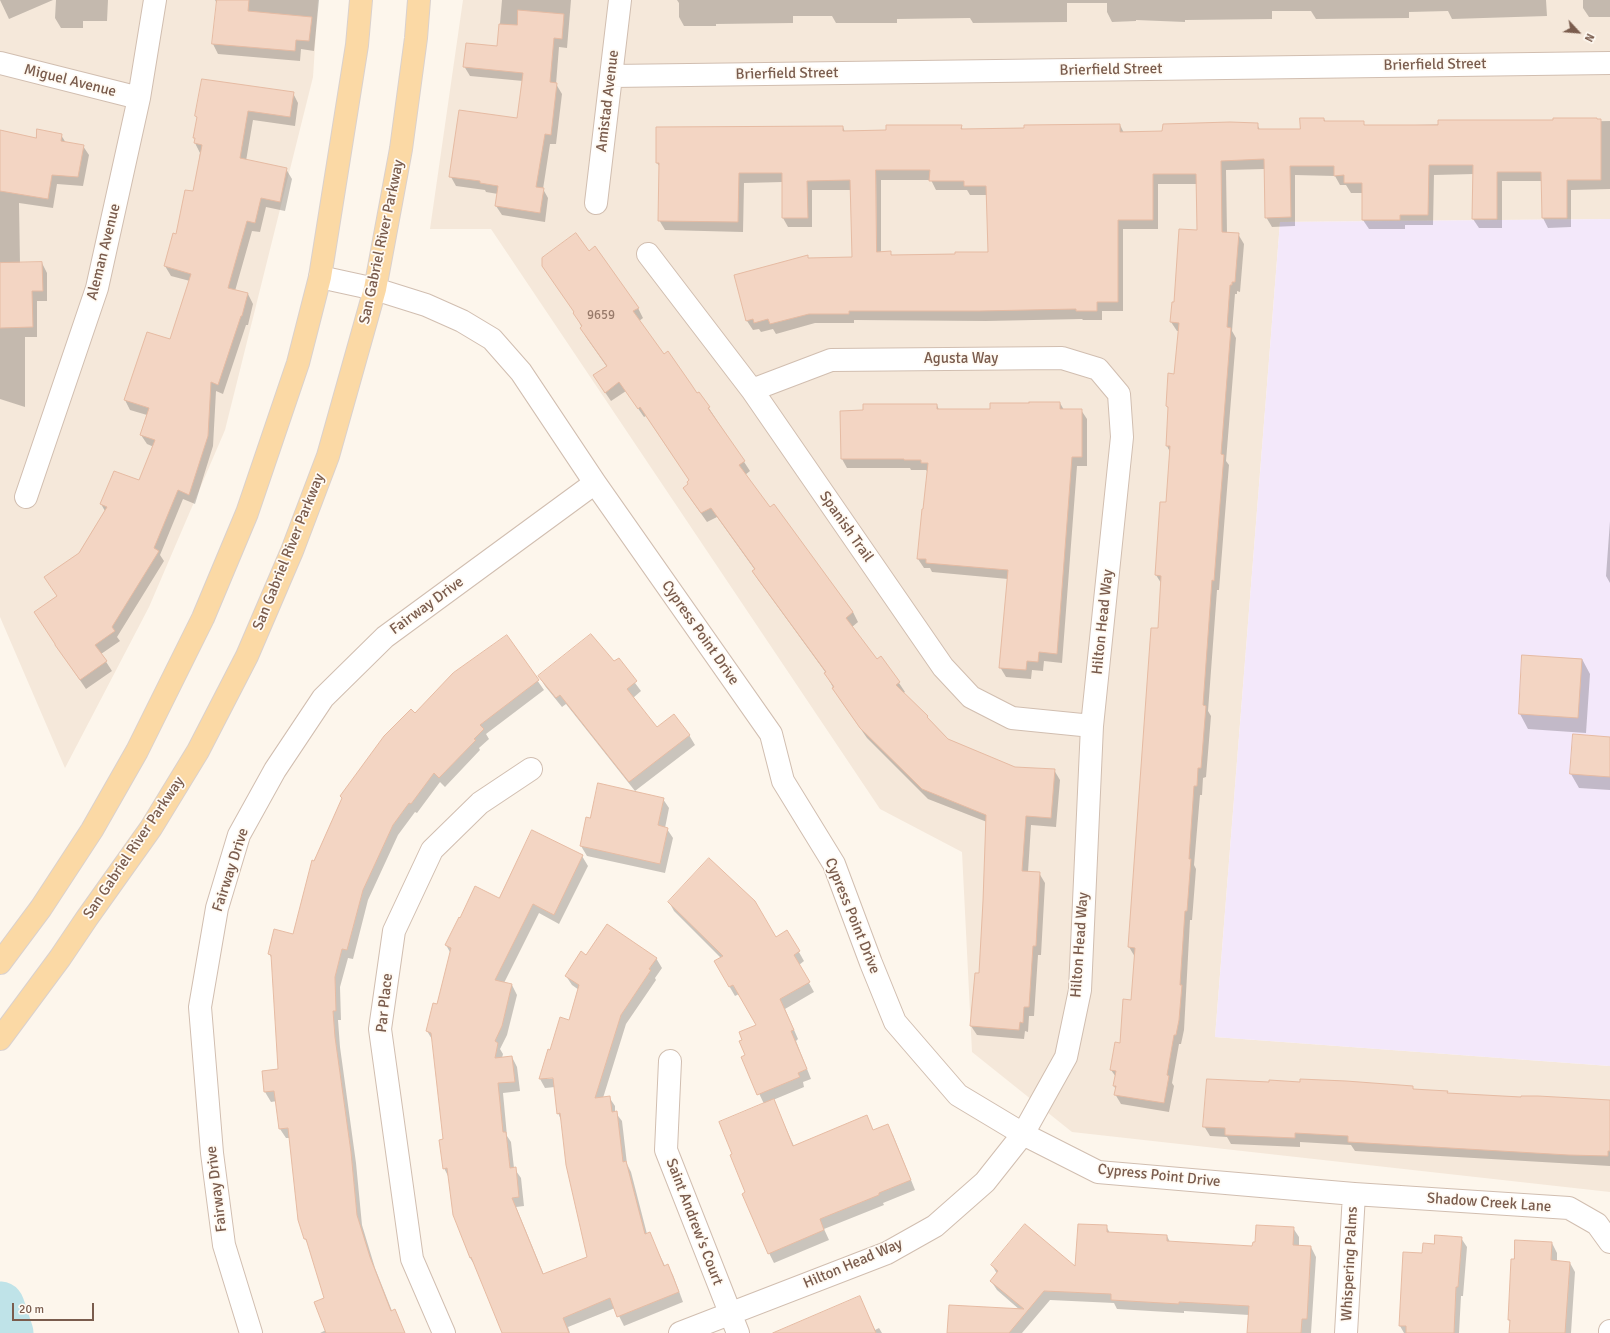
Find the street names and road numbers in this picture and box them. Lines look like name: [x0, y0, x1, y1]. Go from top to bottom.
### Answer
street label: Amistad Avenue: [593, 49, 623, 153]
street label: Brierfield Street: [1383, 55, 1487, 75]
street label: Brierfield Street: [1059, 60, 1163, 80]
street label: Miguel Avenue: [22, 61, 118, 101]
street label: Brierfield Street: [735, 64, 839, 84]
street label: San Gabriel River Parkway: [356, 158, 408, 326]
street label: Aleman Avenue: [83, 202, 125, 302]
street label: Agusta Way: [924, 350, 998, 368]
street label: San Gabriel River Parkway: [249, 471, 329, 633]
street label: Spanish Trail: [815, 488, 877, 566]
street label: Hilton Head Way: [1089, 568, 1117, 676]
street label: Fairway Drive: [387, 573, 467, 639]
street label: Cypress Point Drive: [657, 577, 743, 689]
street label: San Gabriel River Parkway: [80, 774, 188, 922]
street label: Fairway Drive: [209, 826, 253, 914]
street label: Cypress Point Drive: [821, 855, 883, 977]
street label: Hilton Head Way: [1067, 892, 1093, 998]
street label: Par Place: [373, 972, 397, 1034]
street label: Fairway Drive: [203, 1145, 231, 1233]
street label: Saint Andrew's Court: [662, 1156, 726, 1288]
street label: Cypress Point Drive: [1097, 1161, 1221, 1191]
street label: Shadow Creek Lane: [1426, 1190, 1552, 1216]
street label: Whispering Palms: [1338, 1206, 1362, 1322]
street label: Hilton Head Way: [801, 1235, 905, 1293]

